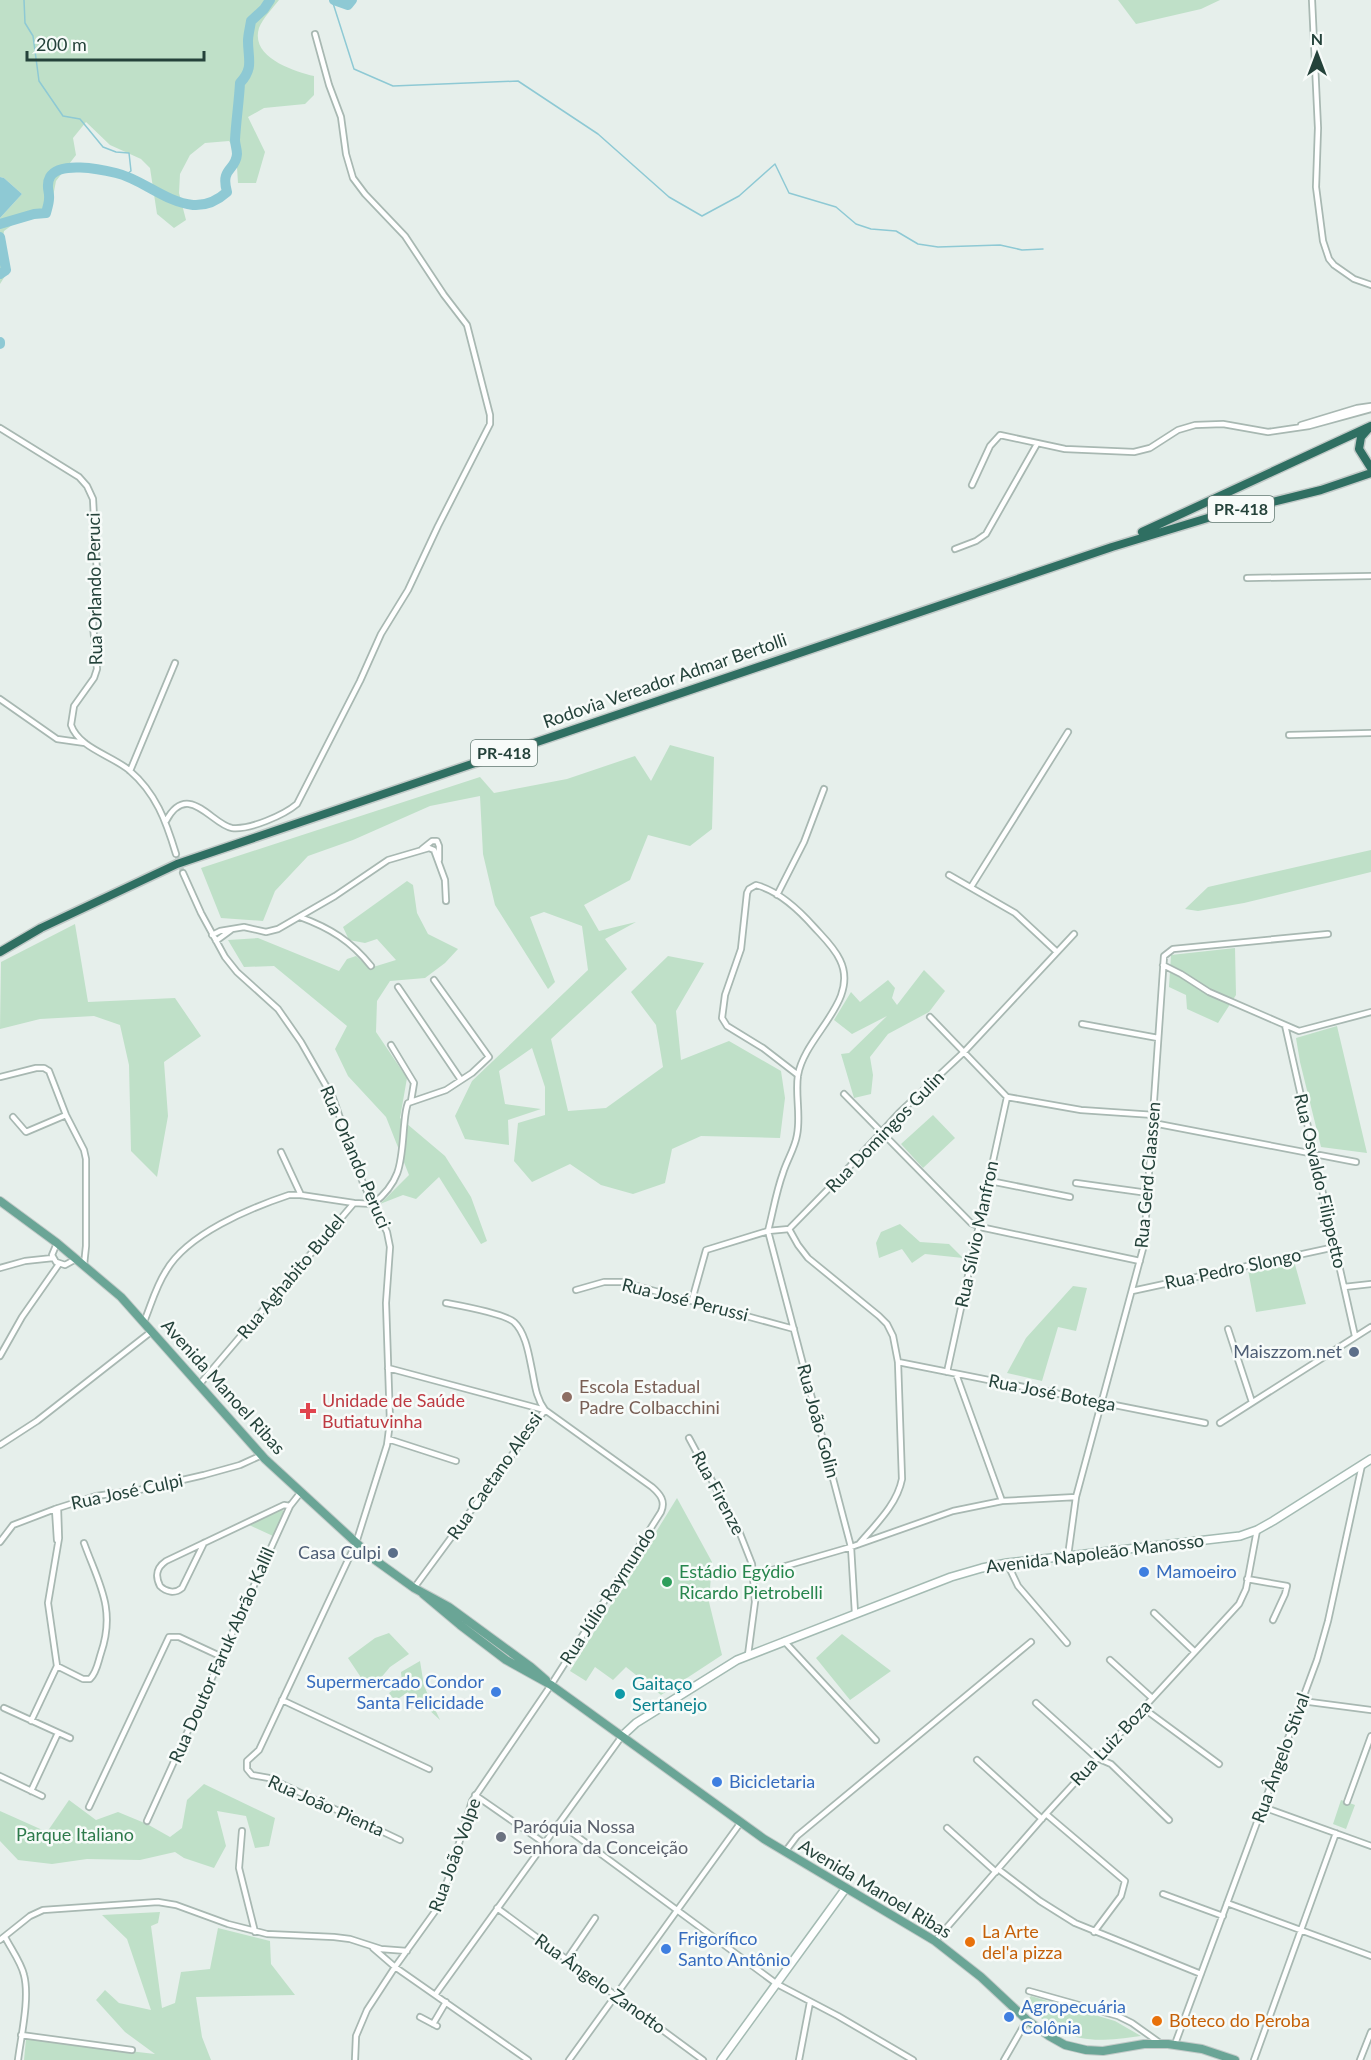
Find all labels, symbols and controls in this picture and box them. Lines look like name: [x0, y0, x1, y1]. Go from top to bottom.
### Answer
scale bar: [27, 24, 204, 62]
north arrow: [1287, 24, 1347, 84]
text: N: [1311, 29, 1323, 48]
text: 200 m: [36, 33, 87, 55]
road number: PR-418: [1208, 496, 1274, 522]
street label: Rua Orlando Peruci: [82, 512, 106, 666]
street label: Rodovia Vereador Admar Bertolli: [540, 628, 790, 732]
road number: PR-418: [471, 740, 537, 766]
street label: Rua Domingos Gulin: [820, 1066, 948, 1197]
street label: Rua Orlando Peruci: [316, 1082, 396, 1231]
street label: Rua Osvaldo Filippetto: [1290, 1091, 1352, 1270]
street label: Rua Gerd Claassen: [1130, 1101, 1164, 1249]
street label: Rua Sílvio Manfron: [950, 1158, 1002, 1309]
street label: Rua Aghabito Budel: [232, 1210, 349, 1343]
street label: Rua Pedro Slongo: [1163, 1243, 1303, 1293]
street label: Rua José Perussi: [620, 1273, 751, 1325]
street label: Avenida Manoel Ribas: [157, 1314, 290, 1459]
place label: Maiszzom.net: [1233, 1340, 1343, 1362]
marker: Maiszzom.net: [1347, 1345, 1361, 1359]
street label: Rua João Golin: [793, 1361, 845, 1480]
street label: Rua José Botega: [987, 1369, 1118, 1415]
place label: Escola Estadual Padre Colbacchini: [579, 1375, 720, 1418]
place label: Unidade de Saúde Butiatuvinha: [322, 1389, 465, 1432]
marker: Escola Estadual Padre Colbacchini: [560, 1390, 574, 1404]
marker: Unidade de Saúde Butiatuvinha: [299, 1402, 317, 1420]
street label: Rua Caetano Alessi: [442, 1408, 546, 1543]
street label: Rua Firenze: [688, 1447, 750, 1538]
street label: Rua José Culpi: [69, 1468, 185, 1514]
street label: Rua Júlio Raymundo: [555, 1523, 660, 1668]
street label: Avenida Napoleão Manosso: [985, 1529, 1205, 1577]
place label: Casa Culpi: [298, 1541, 381, 1563]
street label: Rua Doutor Faruk Abrão Kallil: [164, 1543, 279, 1766]
marker: Casa Culpi: [386, 1546, 400, 1560]
place label: Estádio Egýdio Ricardo Pietrobelli: [679, 1560, 823, 1603]
place label: Mamoeiro: [1156, 1560, 1237, 1582]
marker: Mamoeiro: [1137, 1565, 1151, 1579]
marker: Estádio Egýdio Ricardo Pietrobelli: [660, 1575, 674, 1589]
place label: Supermercado Condor Santa Felicidade: [306, 1670, 484, 1713]
place label: Gaitaço Sertanejo: [632, 1672, 707, 1715]
marker: Supermercado Condor Santa Felicidade: [489, 1685, 503, 1699]
marker: Gaitaço Sertanejo: [613, 1687, 627, 1701]
street label: Rua Ângelo Stival: [1246, 1690, 1314, 1826]
street label: Rua Luiz Boza: [1065, 1695, 1155, 1790]
street label: Rua João Pienta: [265, 1770, 388, 1841]
place label: Bicicletaria: [729, 1770, 815, 1792]
marker: Bicicletaria: [710, 1775, 724, 1789]
street label: Rua João Volpe: [423, 1795, 485, 1915]
place label: Paróquia Nossa Senhora da Conceição: [513, 1815, 688, 1858]
park label: Parque Italiano: [16, 1823, 134, 1845]
marker: Paróquia Nossa Senhora da Conceição: [494, 1830, 508, 1844]
street label: Avenida Manoel Ribas: [795, 1834, 956, 1943]
place label: La Arte del'a pizza: [982, 1920, 1062, 1963]
place label: Frigorífico Santo Antônio: [678, 1927, 790, 1970]
street label: Rua Ângelo Zanotto: [531, 1928, 670, 2038]
marker: La Arte del'a pizza: [963, 1935, 977, 1949]
marker: Frigorífico Santo Antônio: [659, 1942, 673, 1956]
place label: Agropecuária Colônia: [1021, 1995, 1126, 2038]
place label: Boteco do Peroba: [1169, 2009, 1310, 2031]
marker: Agropecuária Colônia: [1002, 2010, 1016, 2024]
marker: Boteco do Peroba: [1150, 2014, 1164, 2028]

